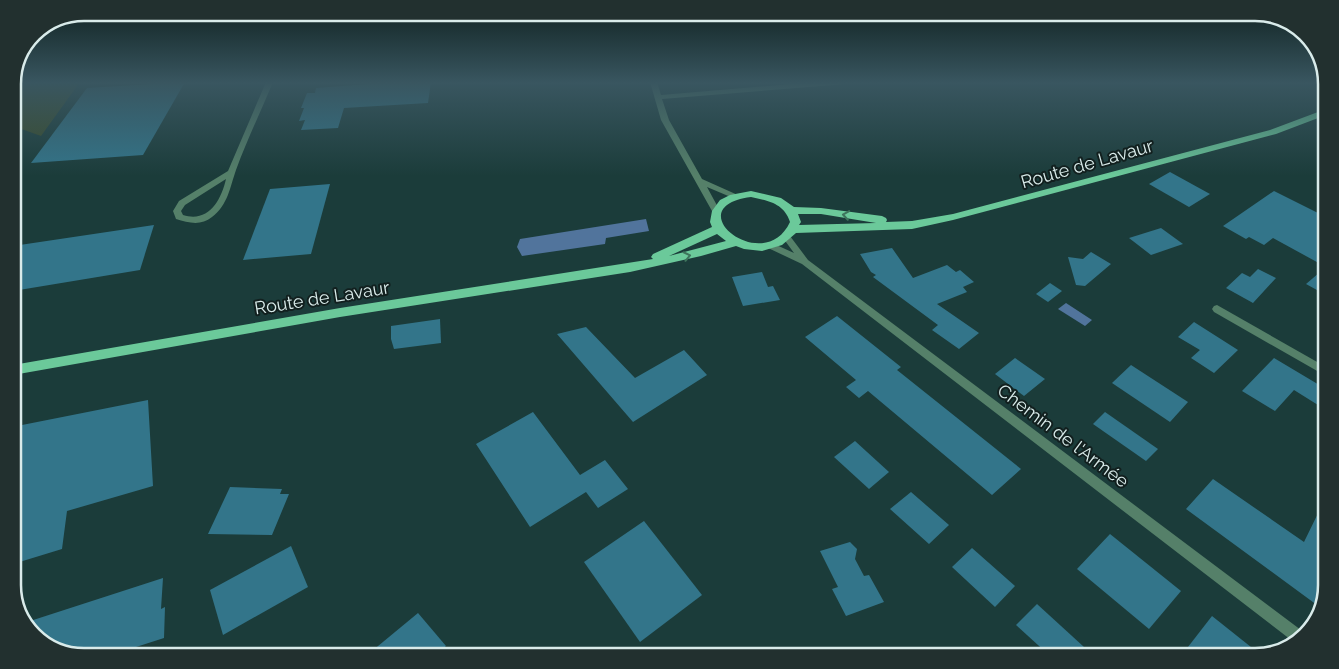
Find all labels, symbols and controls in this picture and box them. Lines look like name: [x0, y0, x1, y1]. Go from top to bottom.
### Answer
street label: Route de Lavaur: [1018, 134, 1156, 192]
one-way arrow: [842, 210, 850, 221]
one-way arrow: [682, 251, 691, 262]
street label: Route de Lavaur: [253, 276, 392, 319]
street label: Chemin de l'Armée: [994, 380, 1133, 492]

